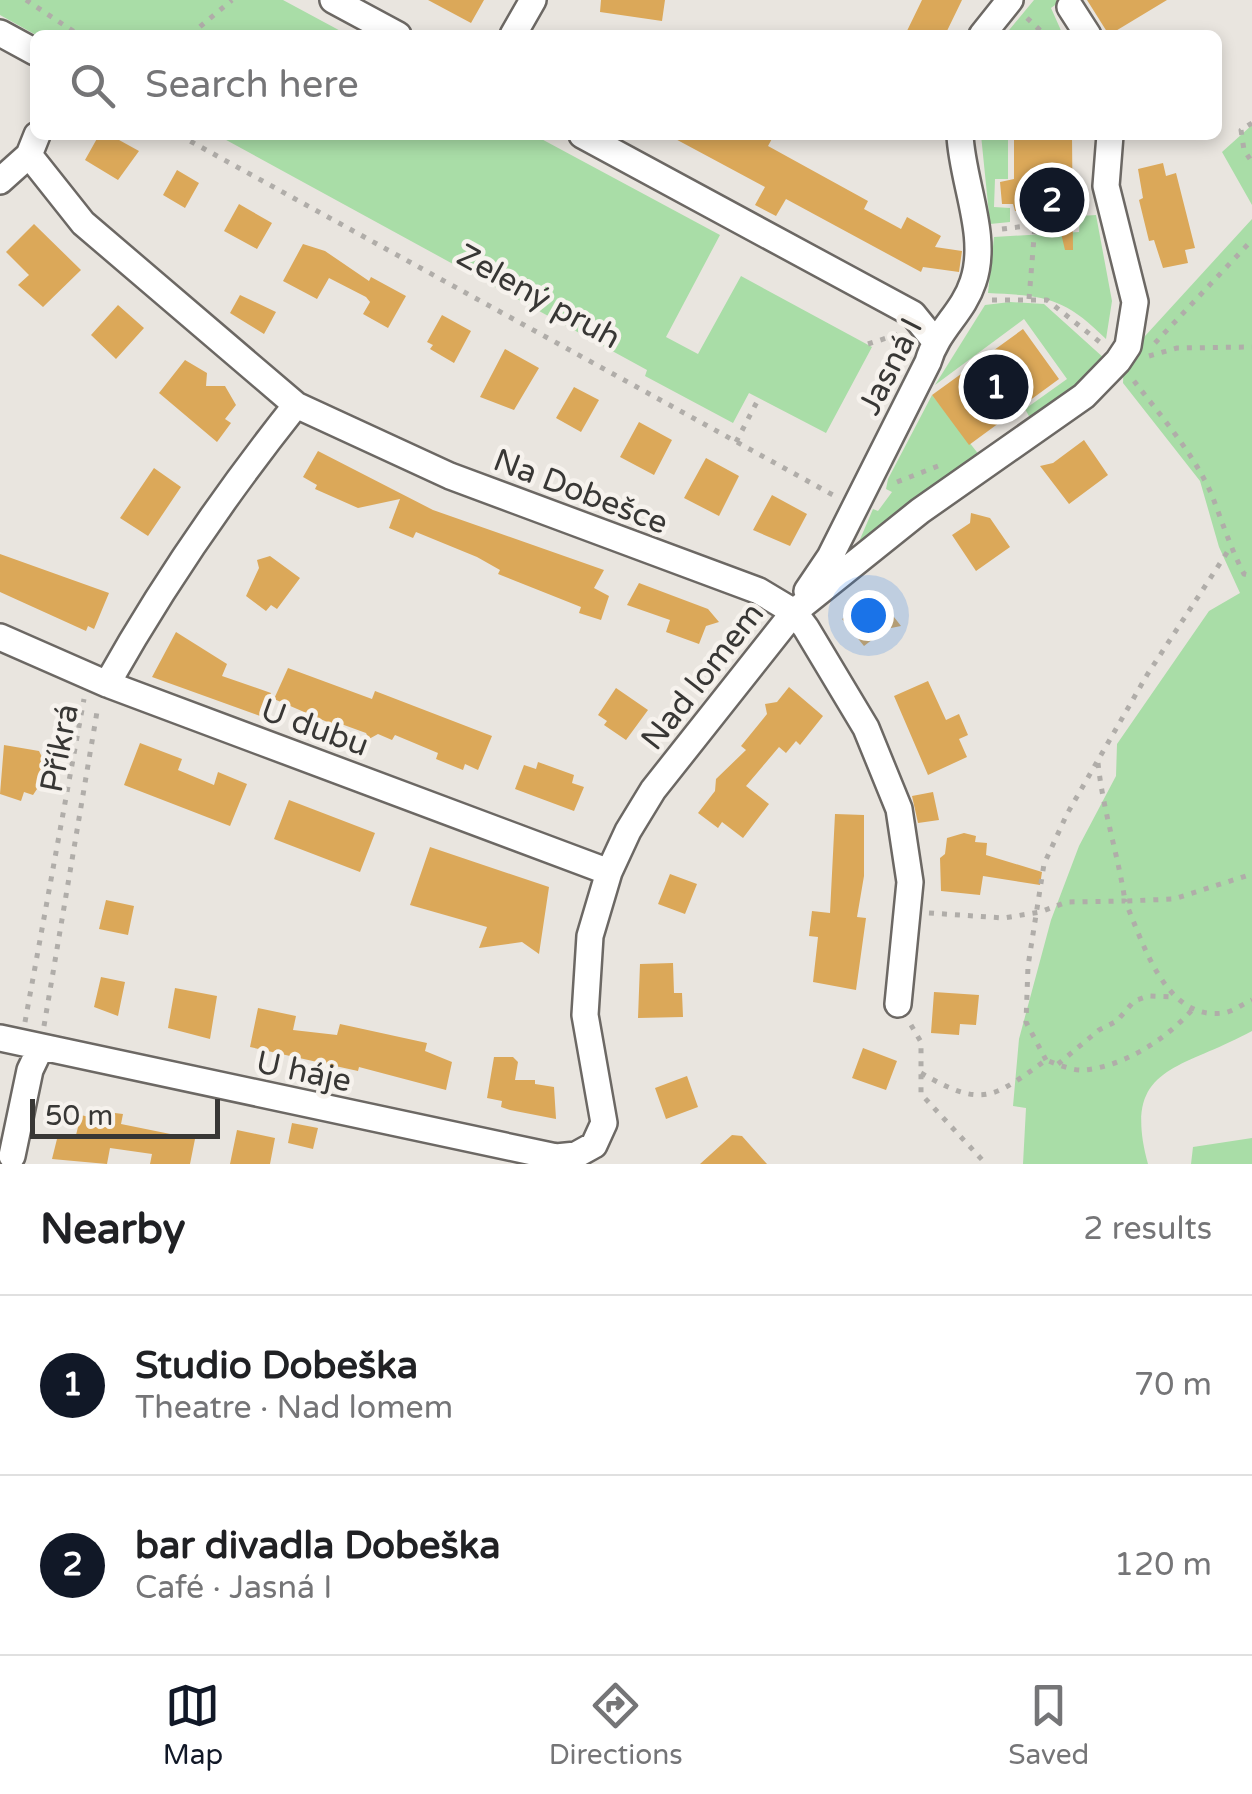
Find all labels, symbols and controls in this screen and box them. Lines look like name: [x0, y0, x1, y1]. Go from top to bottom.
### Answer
search box: [30, 30, 1222, 140]
icon: search: [65, 58, 120, 113]
text: Search here: [145, 62, 359, 108]
pin: 2: [1020, 162, 1084, 238]
street label: Zelený pruh: [450, 236, 627, 357]
street label: Jasná I: [851, 312, 931, 421]
pin: 1: [964, 350, 1028, 424]
street label: Na Dobešce: [488, 441, 673, 543]
your location: [843, 590, 894, 641]
street label: Nad lomem: [633, 595, 772, 758]
street label: U dubu: [256, 691, 374, 765]
street label: Příkrá: [33, 701, 87, 796]
street label: U háje: [253, 1043, 355, 1101]
scale bar: [30, 1094, 220, 1138]
text: 50 m: [45, 1099, 113, 1133]
text: Nearby: [40, 1204, 185, 1255]
text: 2 results: [1083, 1210, 1212, 1248]
text: Studio Dobeška: [135, 1343, 418, 1389]
text: 1: [62, 1366, 83, 1404]
text: 70 m: [1134, 1366, 1212, 1404]
text: Theatre · Nad lomem: [135, 1389, 453, 1427]
text: bar divadla Dobeška: [135, 1523, 501, 1569]
text: 2: [62, 1546, 83, 1584]
text: 120 m: [1114, 1546, 1212, 1584]
text: Café · Jasná I: [135, 1569, 332, 1607]
tab: Map: [163, 1678, 223, 1772]
tab: Directions: [549, 1678, 683, 1772]
tab: Saved: [1008, 1678, 1089, 1772]

